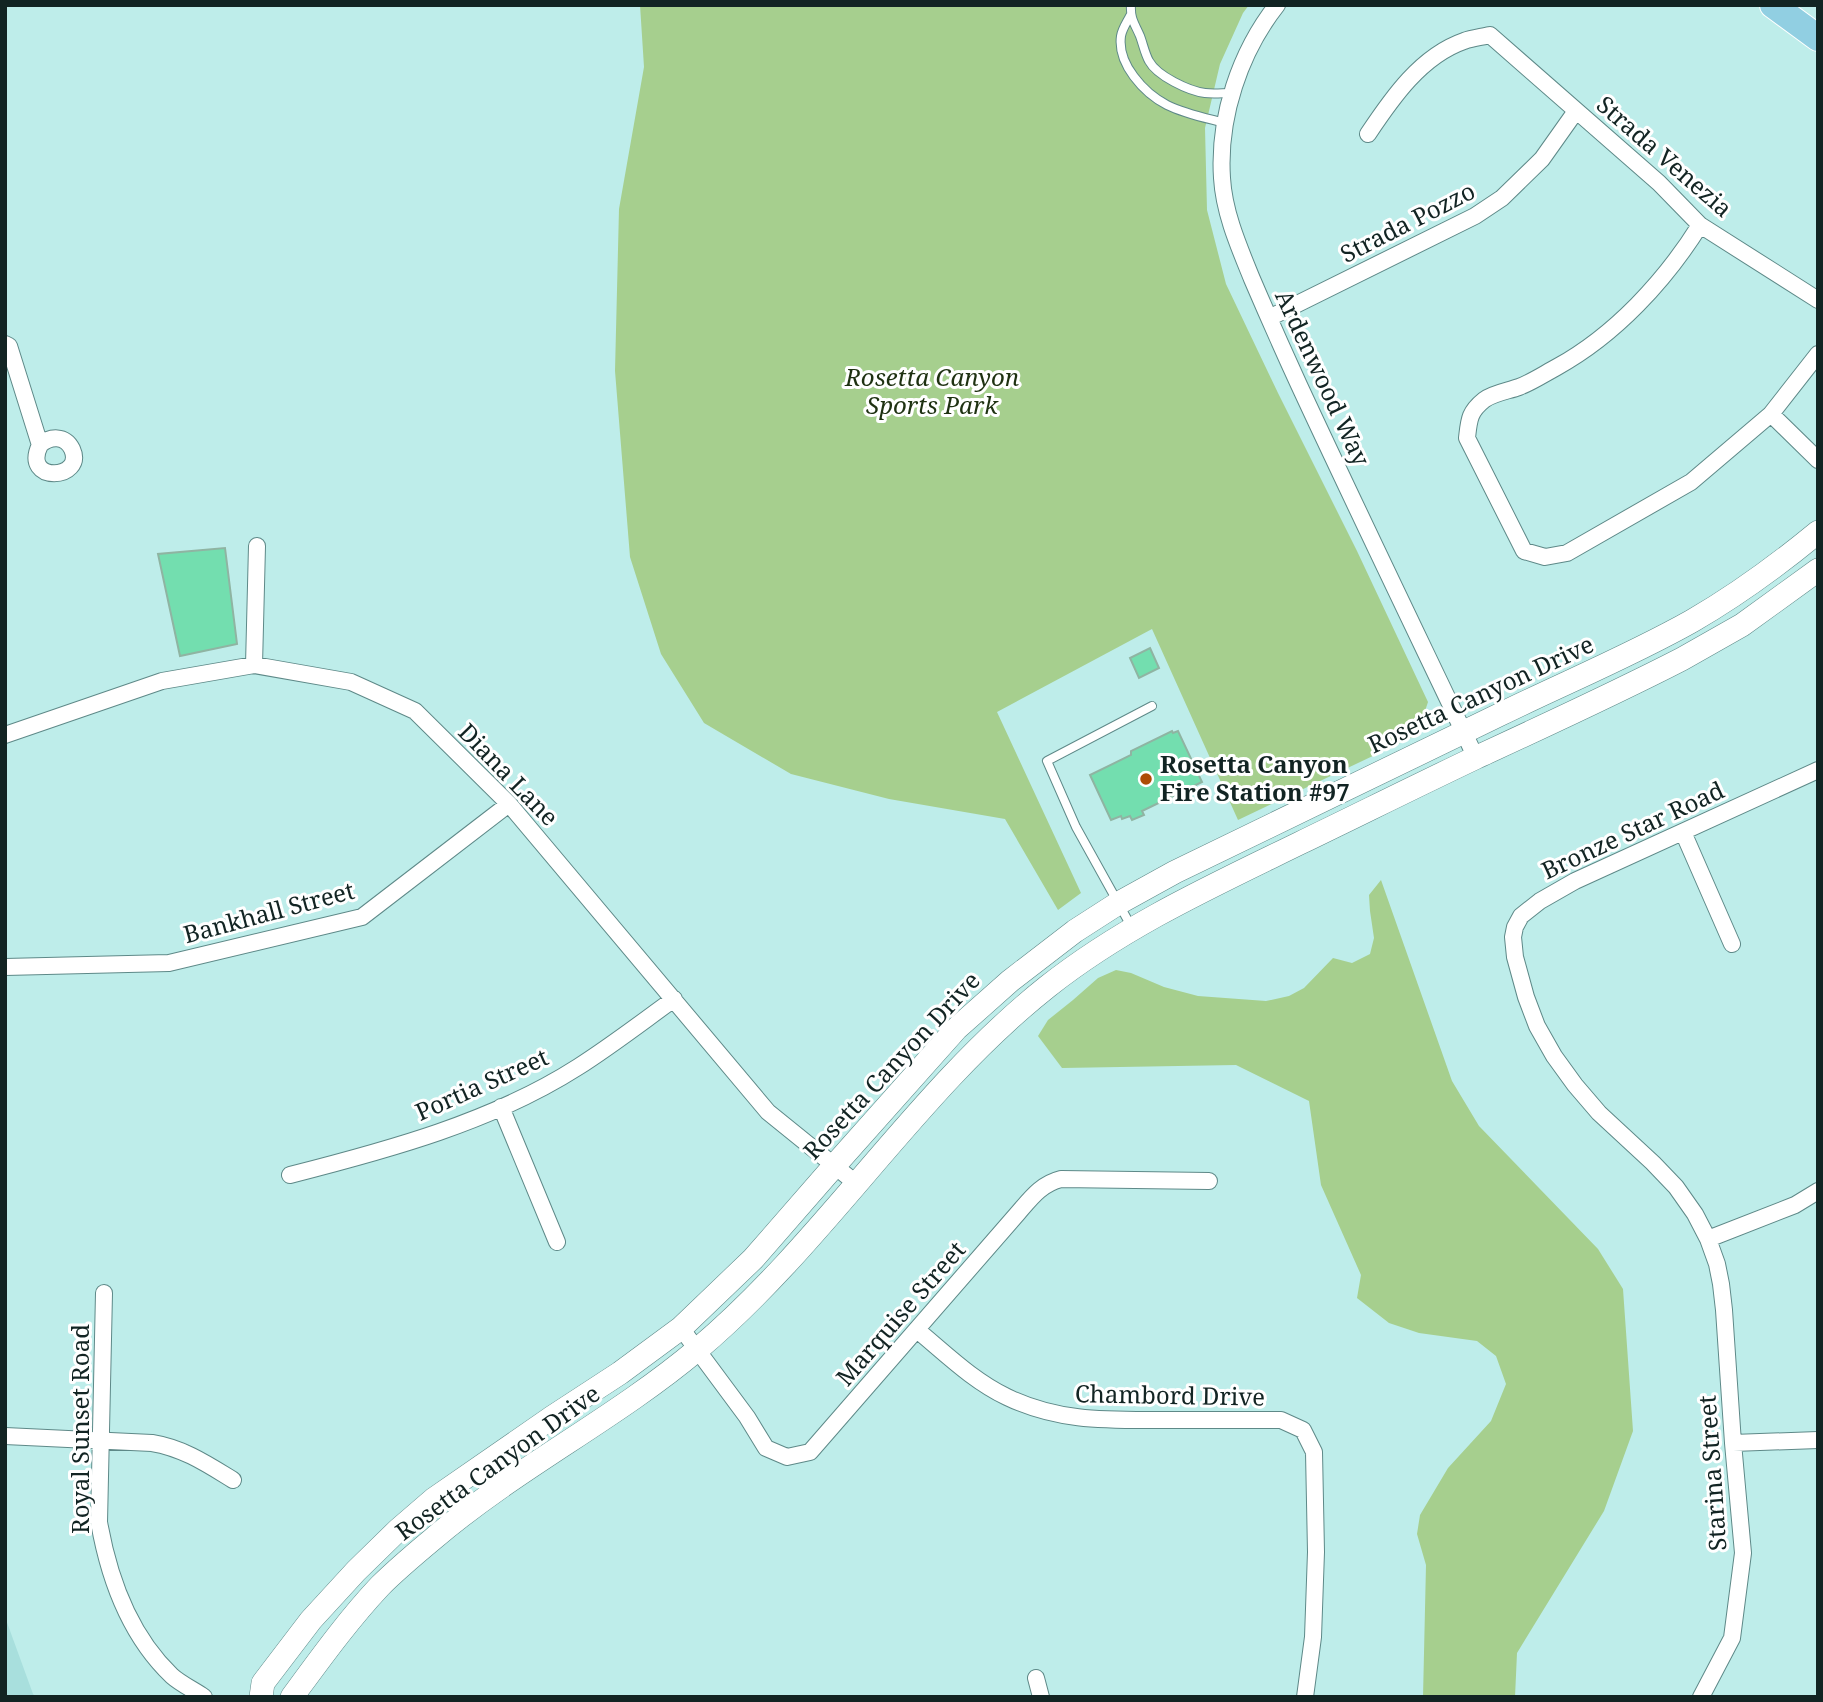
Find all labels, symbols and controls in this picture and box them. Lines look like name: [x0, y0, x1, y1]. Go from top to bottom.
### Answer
street label: Strada Venezia: [1590, 88, 1740, 224]
street label: Strada Pozzo: [1334, 174, 1480, 270]
street label: Ardenwood Way: [1268, 284, 1379, 471]
park label: Rosetta Canyon Sports Park: [844, 360, 1019, 421]
street label: Rosetta Canyon Drive: [1362, 627, 1599, 760]
street label: Diana Lane: [452, 716, 566, 832]
place label: Rosetta Canyon Fire Station #97: [1160, 747, 1350, 808]
marker: Rosetta Canyon Fire Station #97: [1138, 771, 1154, 787]
street label: Bronze Star Road: [1536, 773, 1729, 886]
street label: Bankhall Street: [180, 873, 358, 950]
street label: Rosetta Canyon Drive: [795, 964, 987, 1166]
street label: Portia Street: [410, 1040, 553, 1128]
street label: Marquise Street: [828, 1234, 972, 1392]
street label: Royal Sunset Road: [63, 1324, 96, 1534]
street label: Rosetta Canyon Drive: [388, 1376, 606, 1547]
street label: Chambord Drive: [1075, 1376, 1265, 1413]
street label: Starina Street: [1690, 1394, 1733, 1552]

